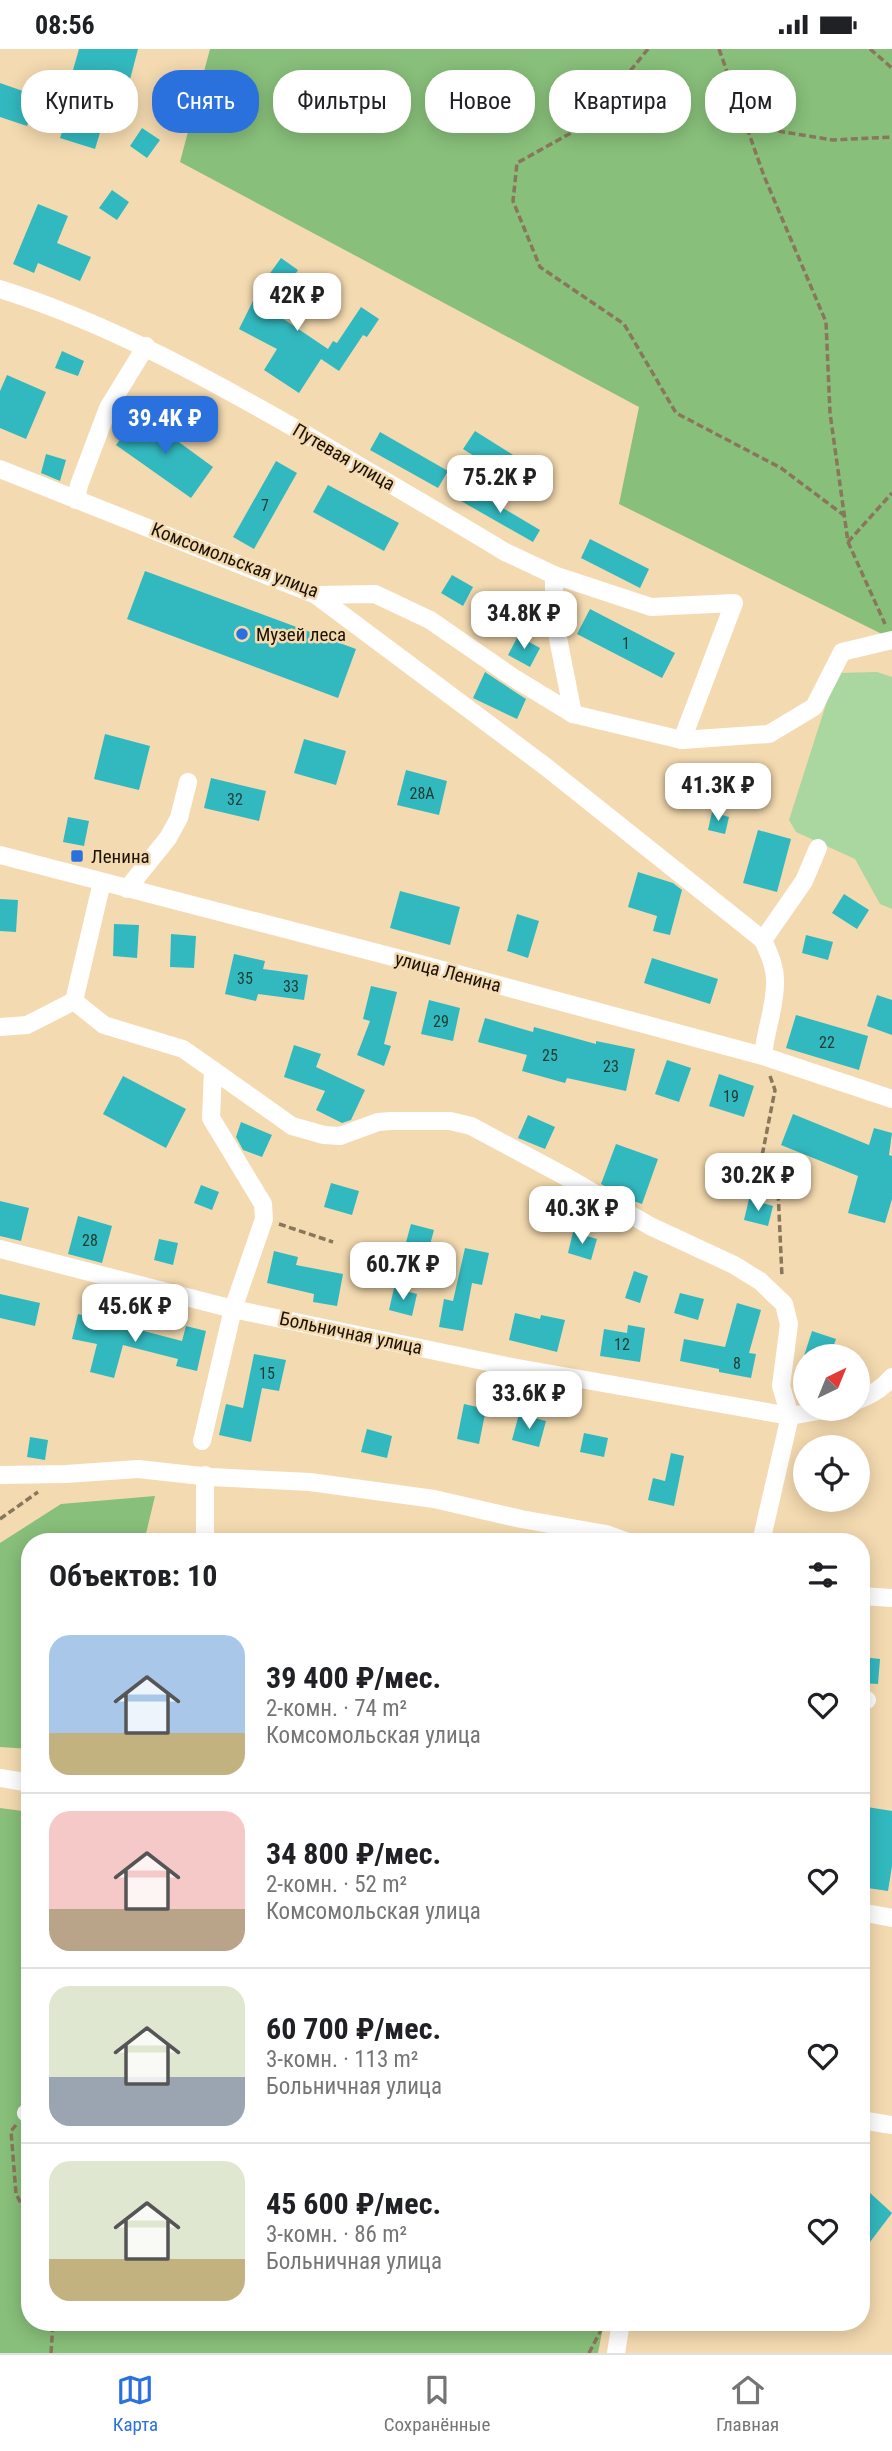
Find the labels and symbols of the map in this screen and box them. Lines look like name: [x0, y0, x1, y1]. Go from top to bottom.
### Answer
pin: 42K ₽: [248, 273, 346, 333]
pin: 39.4K ₽: [100, 397, 230, 456]
street label: Путевая улица: [289, 419, 399, 495]
pin: 75.2K ₽: [435, 455, 565, 515]
house number: 7: [261, 496, 269, 515]
street label: Комсомольская улица: [148, 517, 322, 603]
pin: 34.8K ₽: [459, 591, 589, 651]
place label: Музей леса: [256, 623, 346, 646]
marker: Музей леса: [234, 626, 250, 642]
house number: 1: [622, 634, 630, 653]
pin: 41.3K ₽: [653, 763, 783, 823]
house number: 28А: [409, 784, 435, 803]
house number: 32: [227, 790, 243, 809]
place label: Ленина: [91, 845, 150, 868]
marker: Ленина: [69, 848, 85, 864]
street label: улица Ленина: [392, 947, 504, 997]
house number: 35: [237, 969, 253, 988]
house number: 33: [283, 977, 299, 996]
house number: 29: [433, 1012, 449, 1031]
house number: 22: [819, 1033, 835, 1052]
house number: 25: [542, 1046, 558, 1065]
house number: 23: [603, 1057, 619, 1076]
house number: 19: [723, 1087, 739, 1106]
pin: 30.2K ₽: [693, 1153, 823, 1213]
pin: 40.3K ₽: [517, 1187, 647, 1246]
house number: 28: [82, 1231, 98, 1250]
pin: 60.7K ₽: [338, 1243, 468, 1302]
pin: 45.6K ₽: [70, 1285, 200, 1344]
street label: Больничная улица: [278, 1307, 424, 1359]
house number: 12: [614, 1335, 630, 1354]
north arrow: [793, 1344, 870, 1421]
house number: 8: [733, 1354, 741, 1373]
house number: 15: [259, 1364, 275, 1383]
pin: 33.6K ₽: [464, 1371, 594, 1431]

